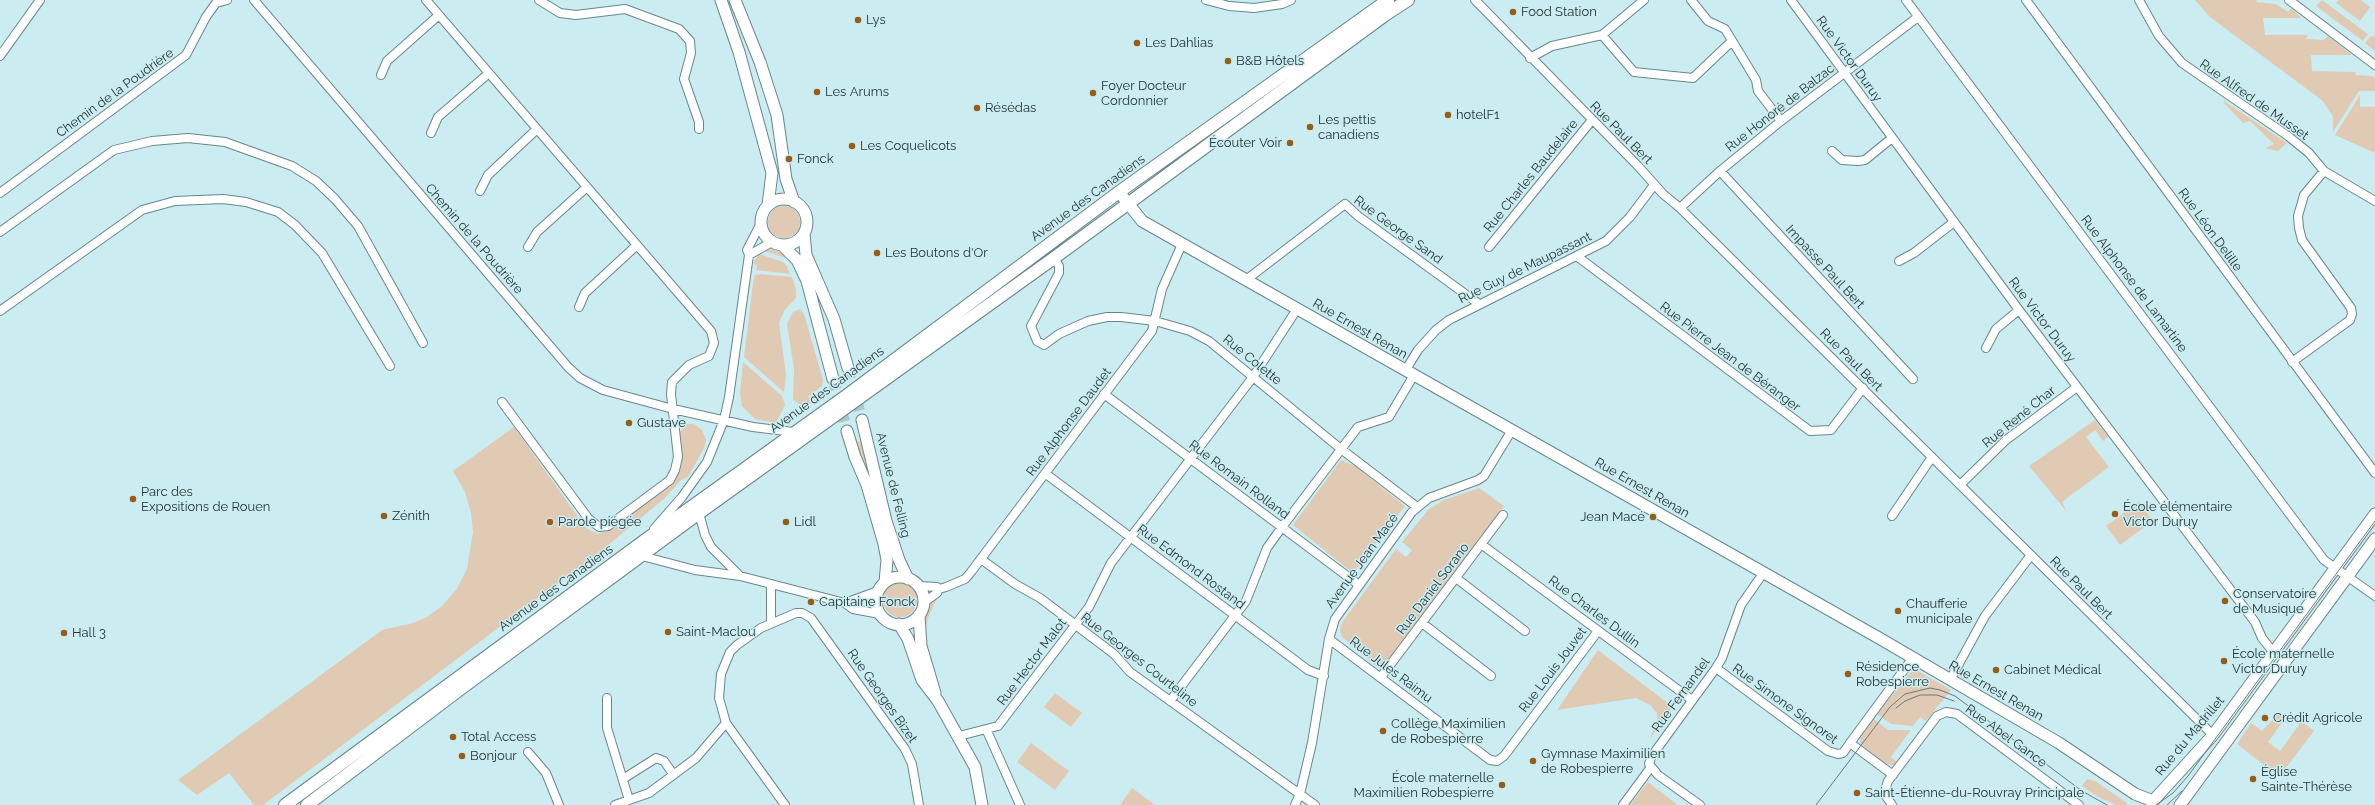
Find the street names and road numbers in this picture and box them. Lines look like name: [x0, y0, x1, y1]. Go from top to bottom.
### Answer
street label: Rue Victor Duruy: [1813, 13, 1885, 105]
street label: Chemin de la Poudrière: [53, 45, 177, 141]
street label: Rue Alfred de Musset: [2196, 56, 2312, 144]
street label: Rue Honoré de Balzac: [1722, 61, 1838, 155]
street label: Rue Paul Bert: [1587, 99, 1655, 167]
street label: Rue Charles Baudelaire: [1481, 116, 1581, 236]
street label: Avenue des Canadiens: [1028, 151, 1148, 245]
street label: Chemin de la Poudrière: [422, 181, 526, 297]
street label: Rue Léon Delille: [2175, 185, 2245, 275]
street label: Rue George Sand: [1351, 193, 1445, 267]
street label: Rue Alphonse de Lamartine: [2077, 213, 2191, 355]
street label: Impasse Paul Bert: [1782, 222, 1868, 312]
street label: Rue Guy de Maupassant: [1456, 229, 1594, 307]
street label: Rue Victor Duruy: [2005, 275, 2079, 365]
street label: Rue Ernest Renan: [1310, 296, 1410, 362]
street label: Rue Pierre Jean de Béranger: [1657, 299, 1803, 415]
street label: Rue Paul Bert: [1817, 326, 1885, 394]
street label: Rue Colette: [1219, 332, 1285, 388]
street label: Avenue des Canadiens: [767, 343, 887, 437]
street label: Rue Alphonse Daudet: [1023, 365, 1115, 479]
street label: Rue René Char: [1979, 383, 2059, 451]
street label: Avenue de Felling: [872, 431, 914, 539]
street label: Rue Romain Rolland: [1186, 437, 1292, 523]
street label: Rue Ernest Renan: [1592, 455, 1692, 521]
street label: Avenue Jean Macé: [1322, 510, 1402, 612]
street label: Rue Edmond Rostand: [1134, 521, 1248, 613]
street label: Rue Daniel Sorano: [1393, 540, 1473, 638]
street label: Avenue des Canadiens: [496, 541, 616, 635]
street label: Rue Paul Bert: [2047, 554, 2115, 622]
street label: Rue Charles Dullin: [1545, 573, 1643, 651]
street label: Rue Georges Courteline: [1078, 610, 1200, 710]
street label: Rue Hector Malot: [994, 615, 1070, 709]
street label: Rue Louis Jouvet: [1516, 624, 1590, 716]
street label: Rue Jules Raimu: [1346, 634, 1436, 706]
street label: Rue Georges Bizet: [844, 646, 920, 746]
street label: Rue Fernandel: [1649, 655, 1713, 735]
street label: Rue Ernest Renan: [1946, 658, 2046, 724]
street label: Rue Simone Signoret: [1729, 661, 1841, 747]
street label: Rue du Madrillet: [2152, 693, 2228, 779]
street label: Rue Abel Gance: [1962, 701, 2050, 771]

